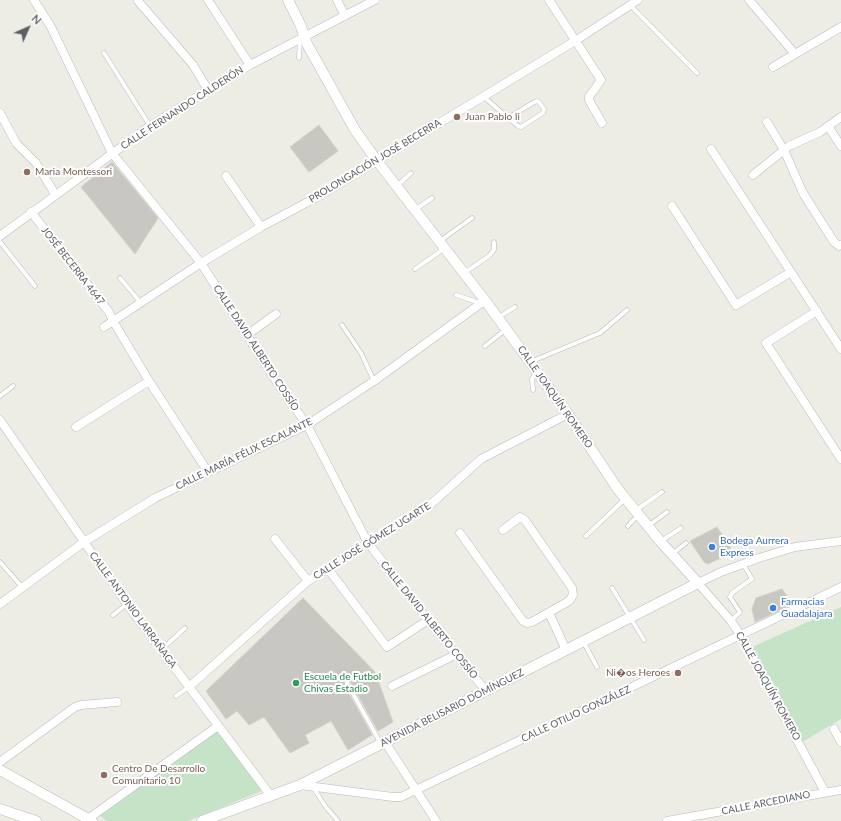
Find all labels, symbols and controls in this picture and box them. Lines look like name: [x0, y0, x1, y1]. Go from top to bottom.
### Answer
north arrow: [8, 8, 48, 48]
text: N: [29, 12, 44, 27]
street label: CALLE FERNANDO CALDERÓN: [118, 64, 246, 152]
place label: Juan Pablo Ii: [465, 111, 520, 123]
marker: Juan Pablo Ii: [452, 112, 462, 122]
street label: PROLONGACIÓN JOSÉ BECERRA: [307, 117, 443, 205]
place label: Maria Montessori: [35, 166, 112, 178]
marker: Maria Montessori: [22, 167, 32, 177]
street label: JOSÉ BECERRA 4647: [39, 225, 107, 307]
street label: CALLE DAVID ALBERTO COSSÍO: [211, 283, 301, 413]
street label: CALLE JOAQUÍN ROMERO: [515, 343, 595, 451]
street label: CALLE MARÍA FÉLIX ESCALANTE: [174, 416, 314, 492]
street label: CALLE JOSÉ GÓMEZ UGARTE: [311, 500, 433, 582]
place label: Bodega Aurrera Express: [720, 535, 789, 558]
marker: Bodega Aurrera Express: [707, 542, 717, 552]
street label: CALLE ANTONIO LARRAÑAGA: [87, 550, 179, 670]
street label: CALLE DAVID ALBERTO COSSÍO: [378, 559, 480, 681]
place label: Farmacias Guadalajara: [781, 596, 833, 620]
marker: Farmacias Guadalajara: [768, 603, 778, 613]
street label: CALLE JOAQUÍN ROMERO: [733, 630, 803, 742]
street label: AVENIDA BELISARIO DOMÍNGUEZ: [378, 666, 526, 750]
place label: Ni�os Heroes: [606, 667, 670, 679]
marker: Ni�os Heroes: [673, 668, 683, 678]
place label: Escuela de Futbol Chivas Estadio: [304, 671, 381, 694]
marker: Escuela de Futbol Chivas Estadio: [291, 678, 301, 688]
street label: CALLE OTILIO GONZÁLEZ: [519, 683, 633, 745]
place label: Centro De Desarrollo Comunitario 10: [112, 763, 205, 786]
marker: Centro De Desarrollo Comunitario 10: [99, 770, 109, 780]
street label: CALLE ARCEDIANO: [721, 788, 811, 818]

